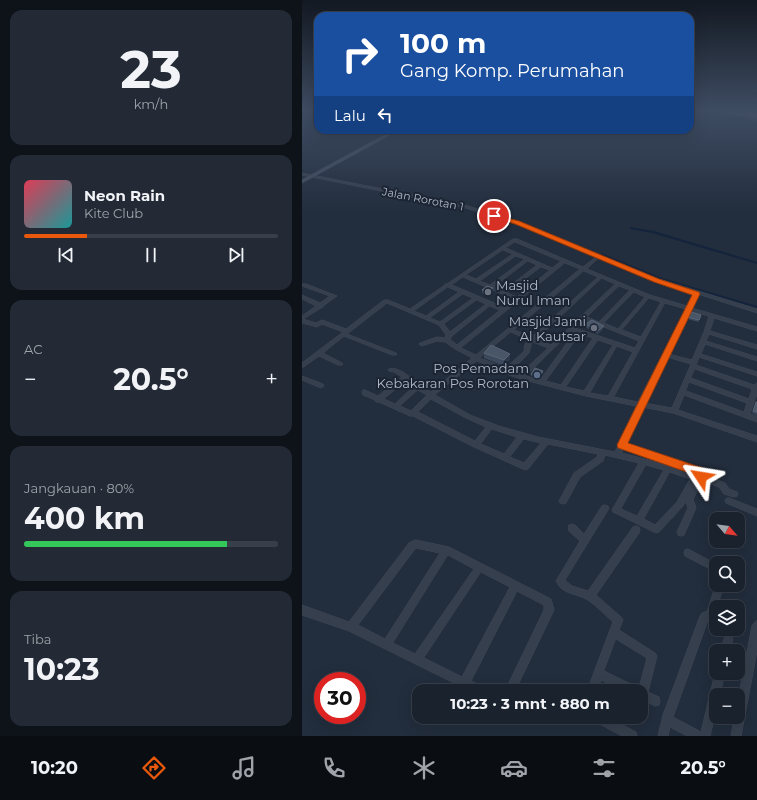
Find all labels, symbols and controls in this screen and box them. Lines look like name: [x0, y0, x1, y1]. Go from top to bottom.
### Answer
text: 100 m: [400, 26, 486, 60]
icon: right: [334, 28, 386, 80]
text: 23: [120, 38, 182, 101]
text: Gang Komp. Perumahan: [400, 60, 625, 82]
text: km/h: [134, 96, 168, 112]
icon: left: [374, 104, 396, 126]
text: Lalu: [334, 106, 366, 125]
street label: Jalan Rorotan 1: [380, 184, 465, 214]
text: Neon Rain: [84, 186, 165, 205]
pin: [477, 199, 511, 233]
text: Kite Club: [84, 205, 143, 221]
icon: arrive: [483, 205, 505, 227]
icon: previous: [55, 244, 77, 266]
icon: pause: [140, 244, 162, 266]
icon: next: [225, 244, 247, 266]
place label: Masjid Nurul Iman: [496, 277, 570, 308]
marker: Masjid Nurul Iman: [483, 287, 493, 297]
place label: Masjid Jami Al Kautsar: [509, 313, 586, 344]
marker: Masjid Jami Al Kautsar: [589, 323, 599, 333]
text: AC: [24, 341, 42, 357]
place label: Pos Pemadam Kebakaran Pos Rorotan: [377, 360, 529, 391]
text: 20.5°: [113, 361, 189, 398]
text: −: [24, 366, 37, 393]
text: +: [265, 366, 278, 393]
marker: Pos Pemadam Kebakaran Pos Rorotan: [532, 370, 542, 380]
position arrow: [680, 456, 722, 498]
text: Jangkauan · 80%: [24, 480, 134, 496]
text: 400 km: [24, 500, 145, 537]
north arrow: [709, 512, 745, 548]
map controls: [709, 512, 745, 724]
button: search: [709, 556, 745, 592]
button: layers: [709, 600, 745, 636]
text: Tiba: [24, 631, 51, 647]
button: +: [709, 644, 745, 680]
text: 10:23: [24, 651, 99, 688]
speed limit sign: 30: [314, 672, 366, 724]
button: −: [709, 688, 745, 724]
text: 10:23 · 3 mnt · 880 m: [450, 694, 610, 713]
icon: directions: [140, 754, 168, 782]
icon: music: [230, 754, 258, 782]
icon: phone: [320, 754, 348, 782]
icon: climate: [410, 754, 438, 782]
icon: car: [500, 754, 528, 782]
icon: filters: [590, 754, 618, 782]
text: 10:20: [31, 757, 78, 779]
text: 20.5°: [680, 757, 726, 779]

